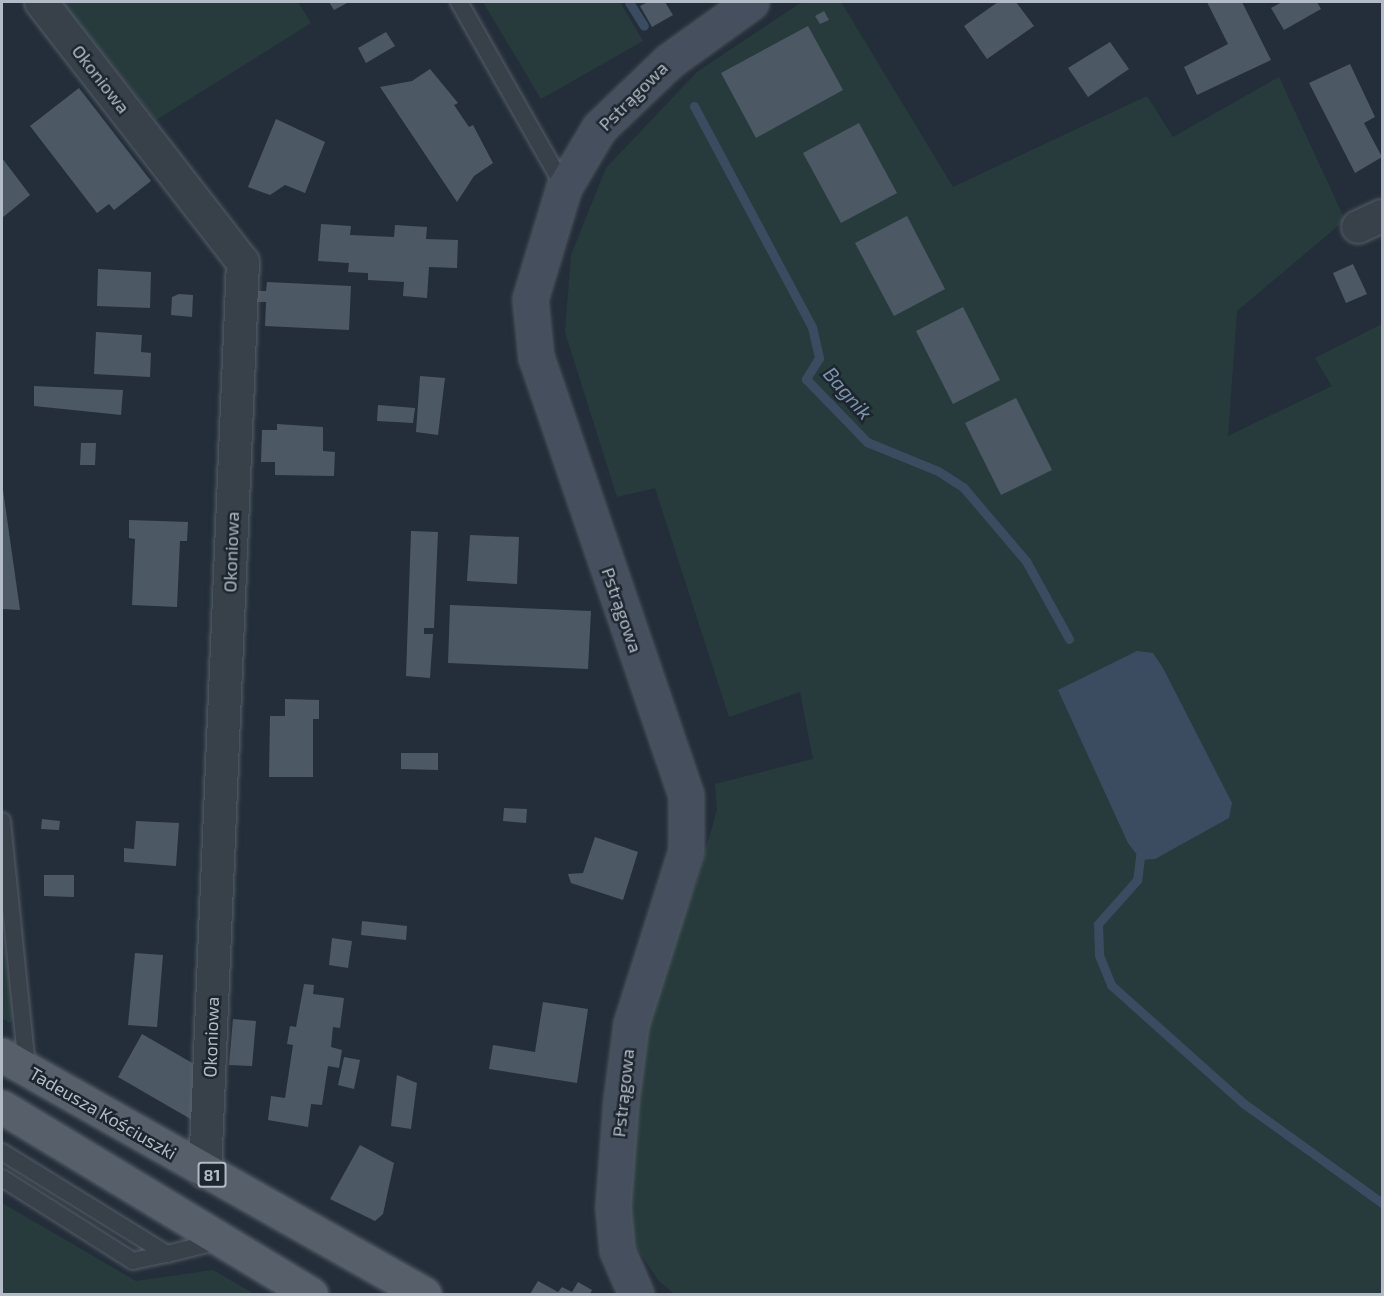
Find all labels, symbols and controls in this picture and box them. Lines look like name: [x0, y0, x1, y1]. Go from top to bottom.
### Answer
street label: Okoniowa: [68, 40, 134, 118]
street label: Pstrągowa: [594, 57, 672, 135]
water label: Bagnik: [819, 362, 877, 424]
street label: Okoniowa: [219, 511, 243, 593]
street label: Pstrągowa: [597, 565, 647, 655]
street label: Okoniowa: [199, 996, 223, 1078]
street label: Pstrągowa: [608, 1048, 638, 1138]
street label: Tadeusza Kościuszki: [26, 1062, 180, 1164]
road number: 81: [197, 1162, 227, 1188]

